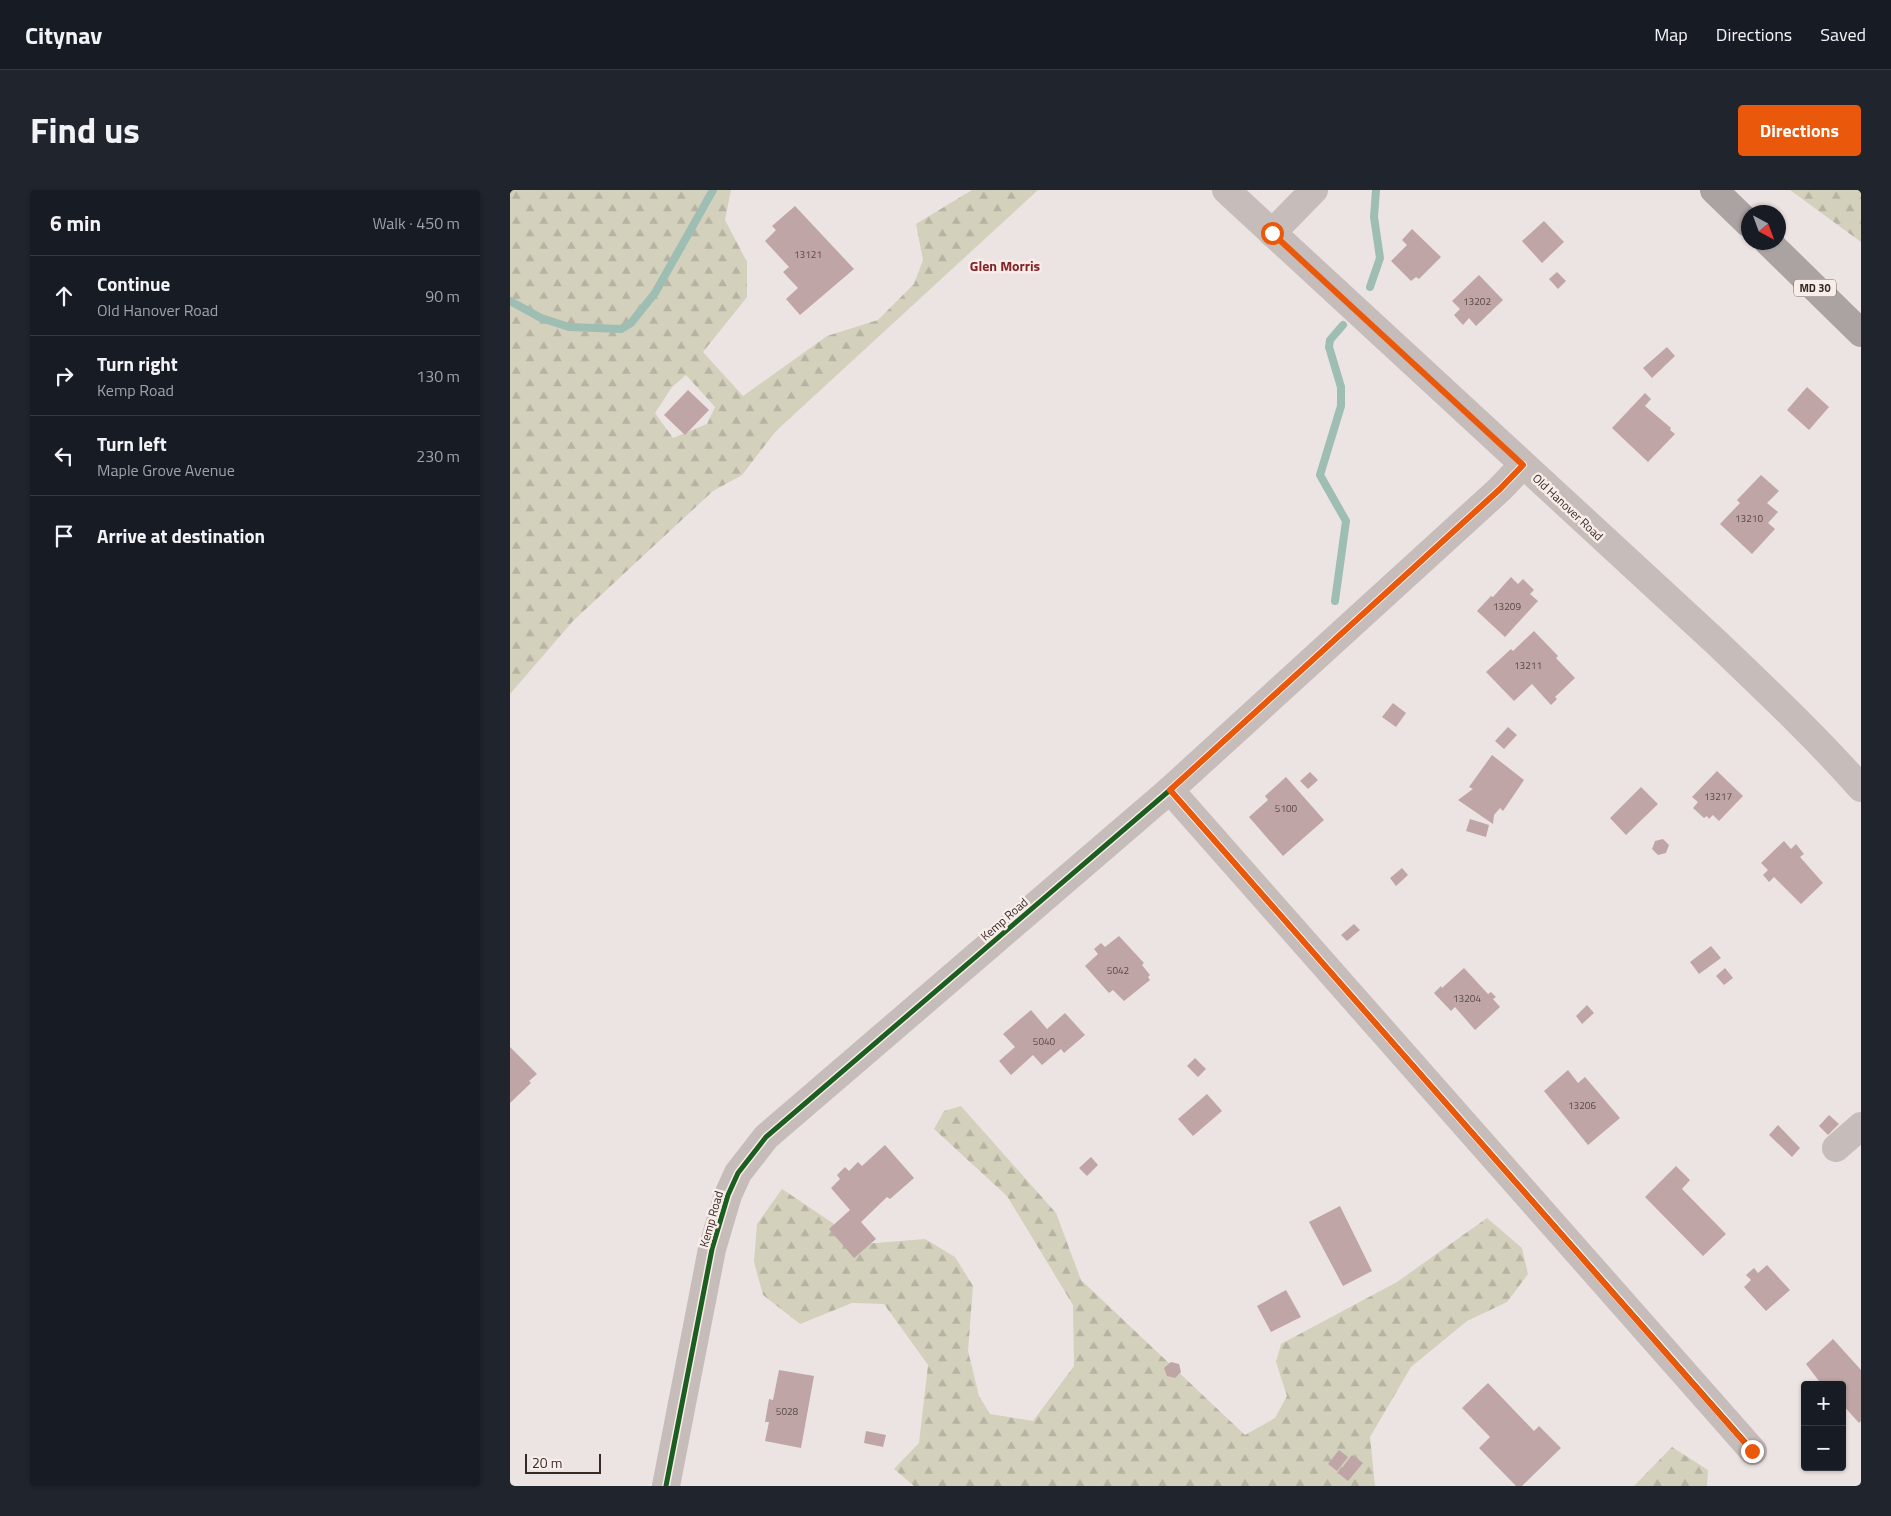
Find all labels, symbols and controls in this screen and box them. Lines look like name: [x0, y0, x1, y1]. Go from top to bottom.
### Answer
text: Citynav: [25, 17, 102, 53]
text: Map: [1654, 21, 1688, 48]
text: Directions: [1716, 21, 1792, 48]
text: Saved: [1820, 21, 1866, 48]
text: Find us: [30, 103, 140, 157]
button: Directions: [1738, 105, 1861, 156]
north arrow: [1741, 205, 1786, 250]
text: 6 min: [50, 207, 101, 239]
text: Walk · 450 m: [372, 211, 460, 235]
route start: [1261, 222, 1284, 245]
house number: 13121: [794, 247, 822, 262]
district label: Glen Morris: [970, 255, 1041, 276]
text: Continue: [97, 269, 170, 298]
road number: MD 30: [1794, 280, 1836, 296]
icon: ahead: [50, 282, 78, 310]
text: 90 m: [425, 284, 460, 308]
house number: 13202: [1463, 294, 1491, 309]
text: Old Hanover Road: [97, 298, 218, 322]
text: Turn right: [97, 349, 178, 378]
icon: right: [50, 362, 78, 390]
text: 130 m: [416, 364, 460, 388]
text: Kemp Road: [97, 378, 174, 402]
text: Turn left: [97, 429, 167, 458]
icon: left: [50, 442, 78, 470]
text: 230 m: [416, 444, 460, 468]
text: Maple Grove Avenue: [97, 458, 235, 482]
street label: Old Hanover Road: [1528, 469, 1608, 545]
house number: 13210: [1735, 511, 1763, 526]
text: Arrive at destination: [97, 521, 265, 550]
icon: arrive: [50, 522, 78, 550]
house number: 13209: [1493, 599, 1521, 614]
house number: 13211: [1514, 658, 1542, 673]
house number: 13217: [1704, 789, 1732, 804]
house number: 5100: [1275, 801, 1298, 816]
street label: Kemp Road: [976, 893, 1032, 945]
house number: 5042: [1107, 963, 1129, 978]
house number: 13204: [1453, 991, 1481, 1006]
house number: 5040: [1033, 1034, 1056, 1049]
house number: 13206: [1568, 1098, 1596, 1113]
street label: Kemp Road: [694, 1189, 728, 1249]
map controls: [1801, 1381, 1846, 1471]
button: +: [1801, 1381, 1846, 1426]
house number: 5028: [776, 1404, 799, 1419]
button: −: [1801, 1426, 1846, 1471]
route end: [1741, 1440, 1764, 1463]
scale bar: [525, 1451, 601, 1474]
text: 20 m: [532, 1452, 562, 1473]

